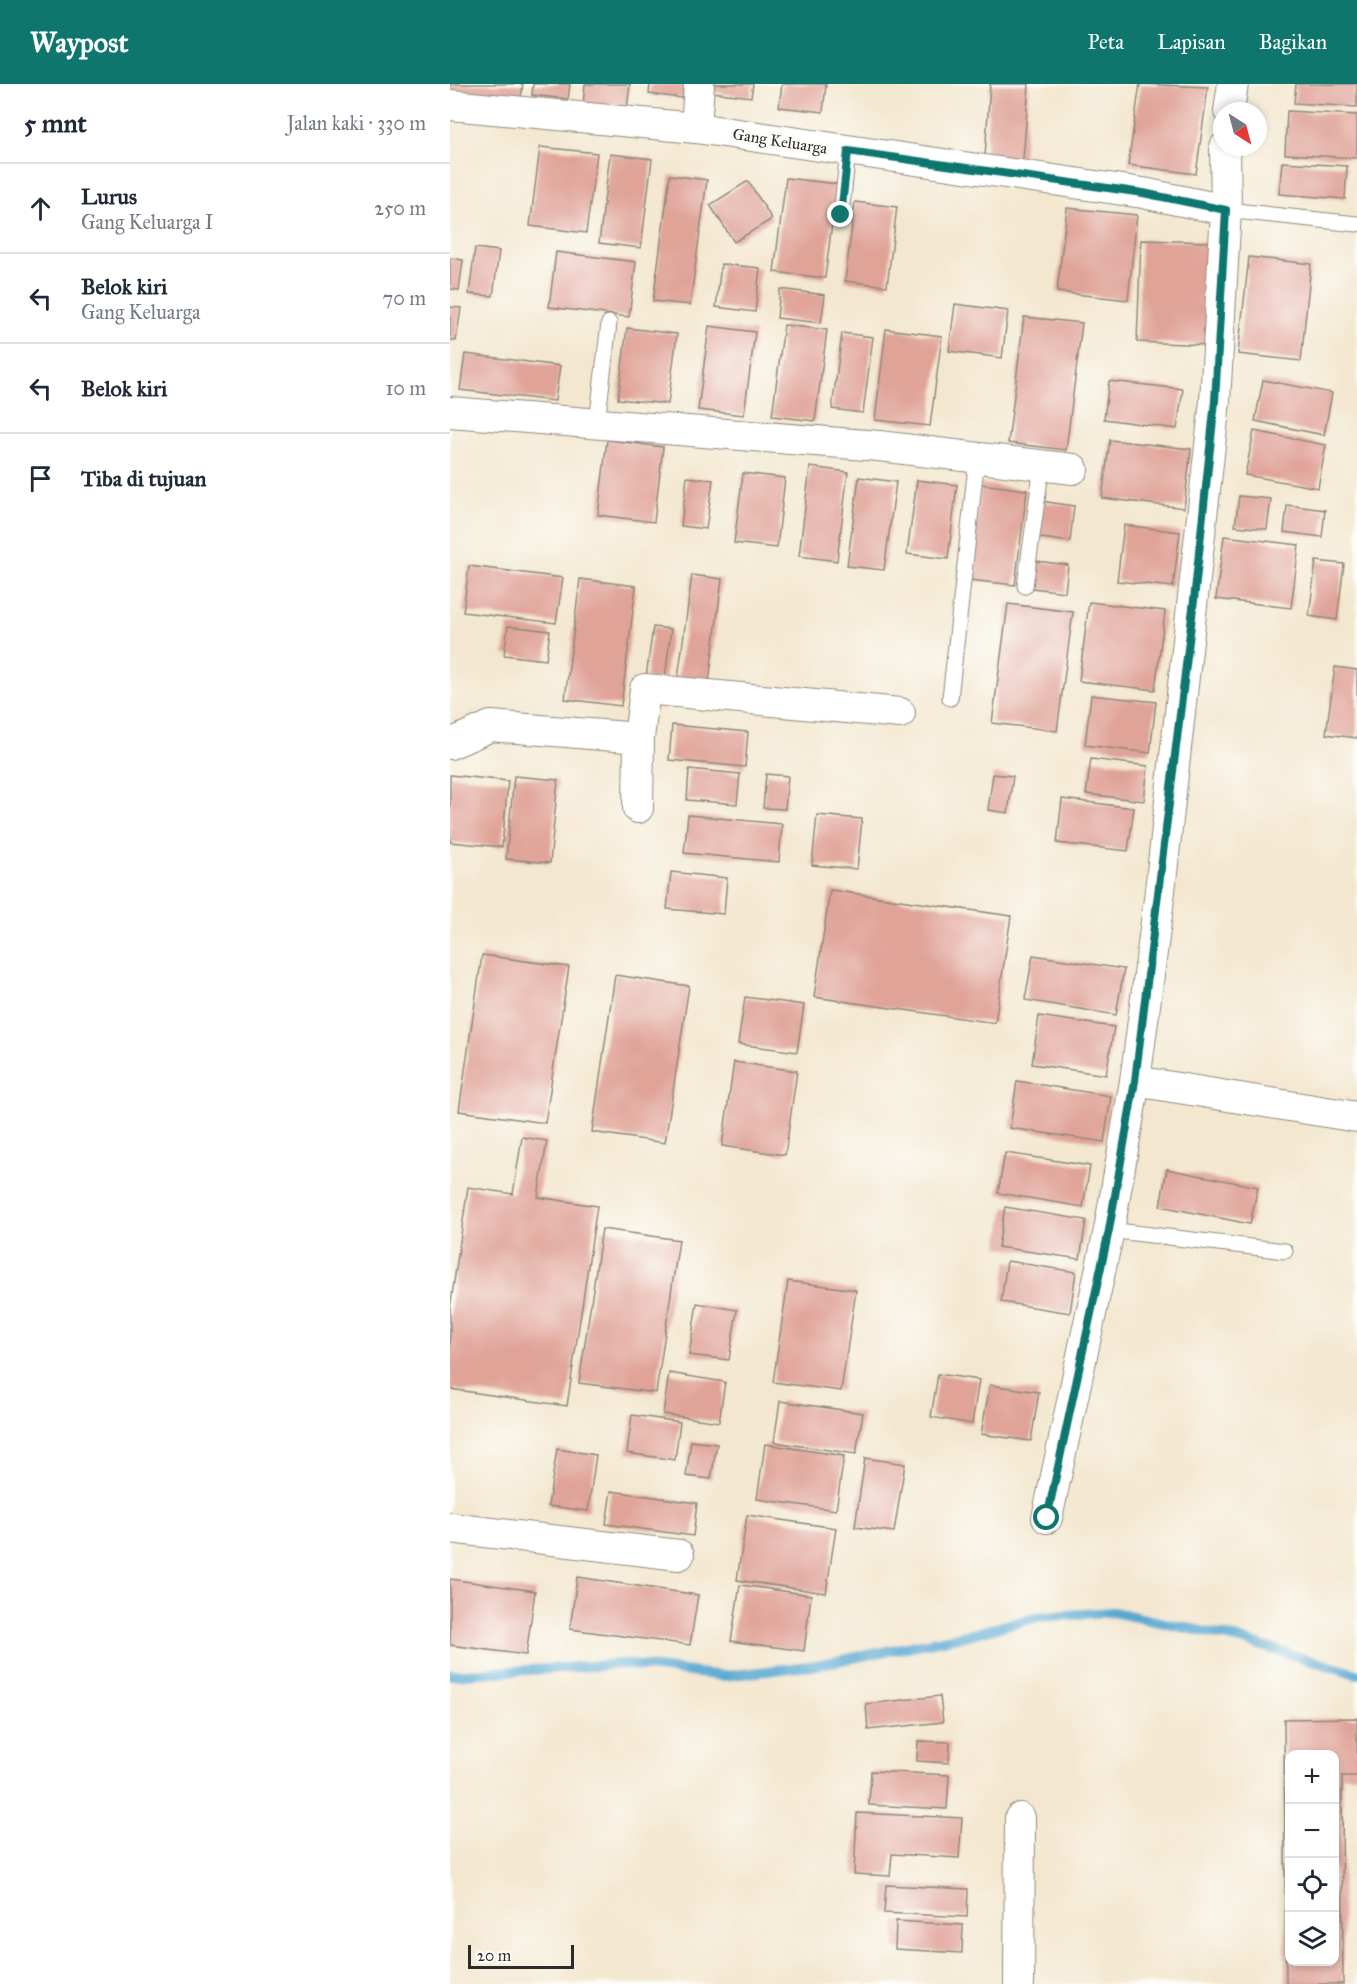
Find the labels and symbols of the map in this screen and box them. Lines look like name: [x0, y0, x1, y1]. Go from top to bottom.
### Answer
north arrow: [1213, 102, 1267, 156]
street label: Gang Keluarga: [731, 124, 829, 159]
route end: [827, 201, 853, 227]
route start: [1033, 1504, 1059, 1530]
scale bar: [468, 1942, 574, 1970]

